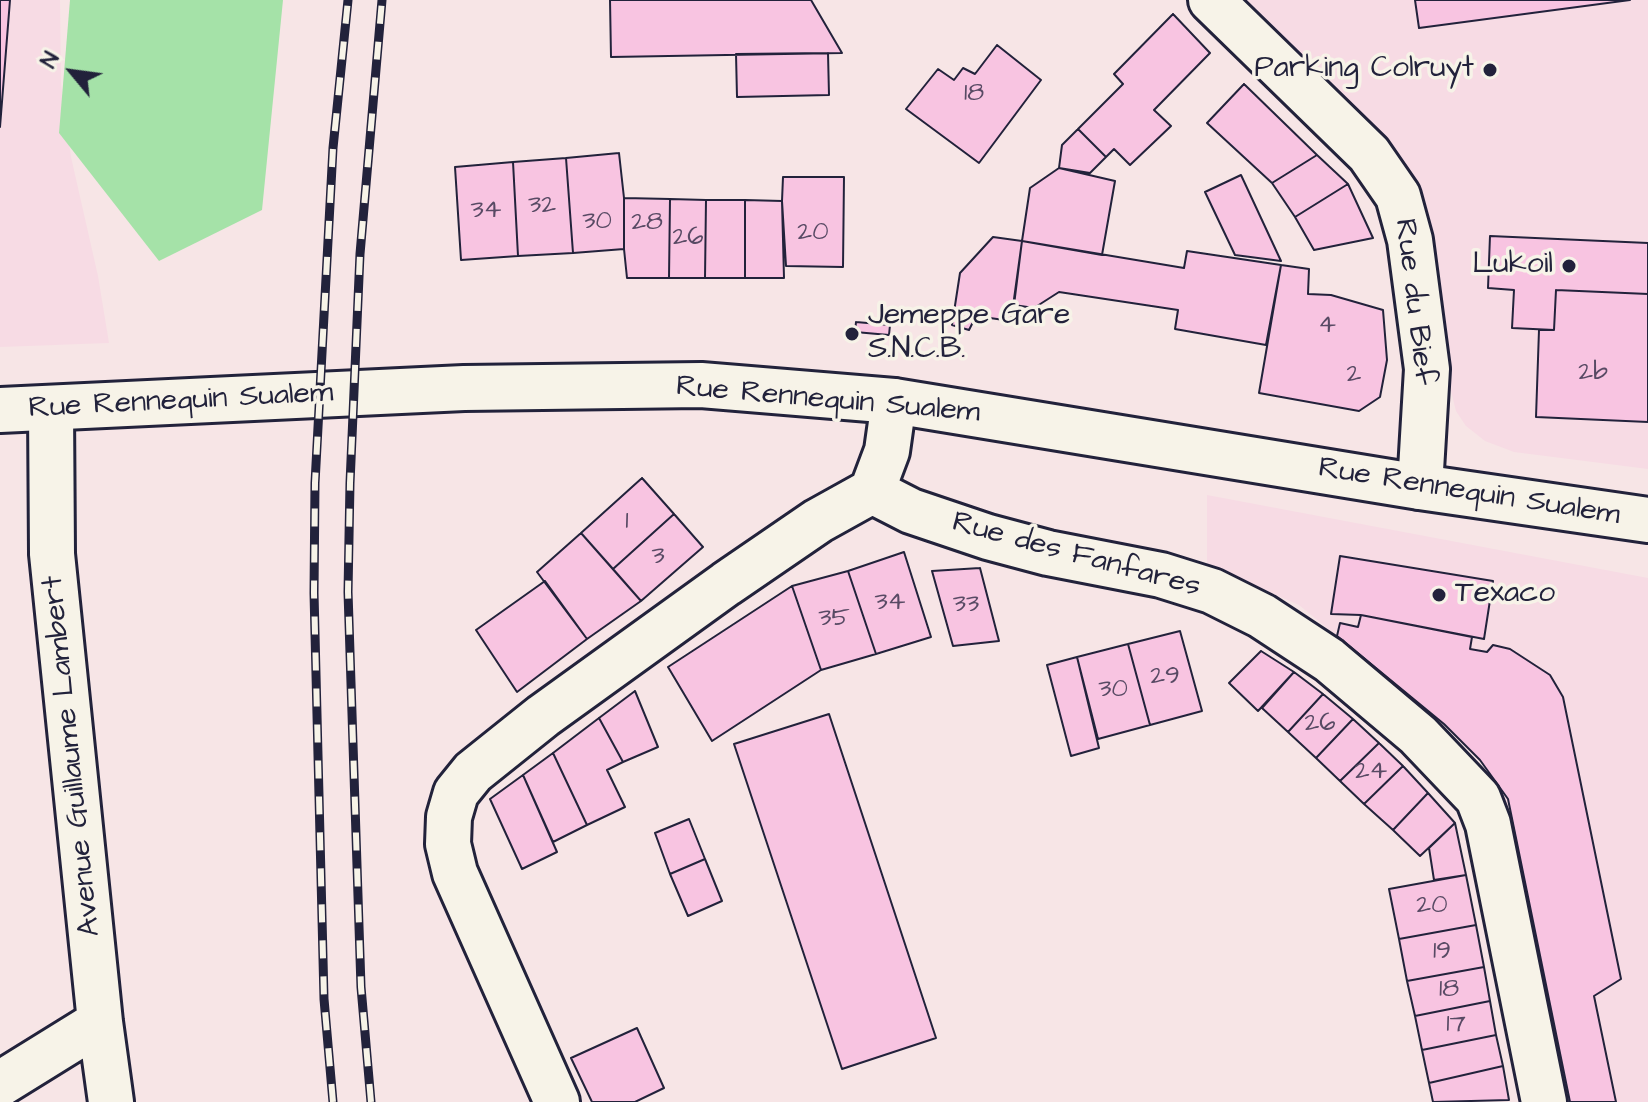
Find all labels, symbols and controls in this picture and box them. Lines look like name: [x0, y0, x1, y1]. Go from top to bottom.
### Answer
north arrow: [32, 32, 112, 112]
text: N: [34, 47, 67, 74]
place label: Parking Colruyt: [1254, 52, 1474, 88]
marker: Parking Colruyt: [1481, 61, 1499, 79]
house number: 18: [964, 79, 984, 111]
house number: 32: [528, 191, 556, 223]
house number: 34: [471, 196, 501, 228]
house number: 30: [582, 207, 612, 239]
house number: 28: [631, 208, 663, 240]
street label: Rue du Bief: [1385, 217, 1441, 387]
house number: 20: [797, 218, 829, 250]
house number: 26: [672, 223, 704, 255]
place label: Lukoil: [1472, 248, 1553, 284]
marker: Lukoil: [1560, 257, 1578, 275]
place label: Jemeppe Gare S.N.C.B.: [868, 299, 1070, 370]
house number: 4: [1318, 311, 1336, 343]
marker: Jemeppe Gare S.N.C.B.: [843, 325, 861, 343]
house number: 2b: [1578, 358, 1608, 390]
house number: 2: [1347, 360, 1361, 392]
street label: Rue Rennequin Sualem: [675, 370, 981, 432]
street label: Rue Rennequin Sualem: [28, 376, 334, 428]
street label: Rue Rennequin Sualem: [1316, 451, 1622, 535]
street label: Rue des Fanfares: [948, 506, 1204, 606]
house number: 1: [625, 507, 629, 539]
house number: 3: [651, 542, 665, 574]
street label: Avenue Guillaume Lambert: [36, 574, 110, 938]
place label: Texaco: [1455, 577, 1555, 613]
marker: Texaco: [1430, 586, 1448, 604]
house number: 34: [875, 588, 905, 620]
house number: 33: [953, 590, 979, 622]
house number: 35: [818, 604, 850, 636]
house number: 29: [1150, 662, 1180, 694]
house number: 30: [1098, 675, 1128, 707]
house number: 26: [1304, 709, 1336, 741]
house number: 24: [1355, 757, 1387, 789]
house number: 20: [1416, 891, 1448, 923]
house number: 19: [1433, 937, 1451, 969]
house number: 18: [1439, 975, 1459, 1007]
house number: 17: [1446, 1010, 1466, 1042]

